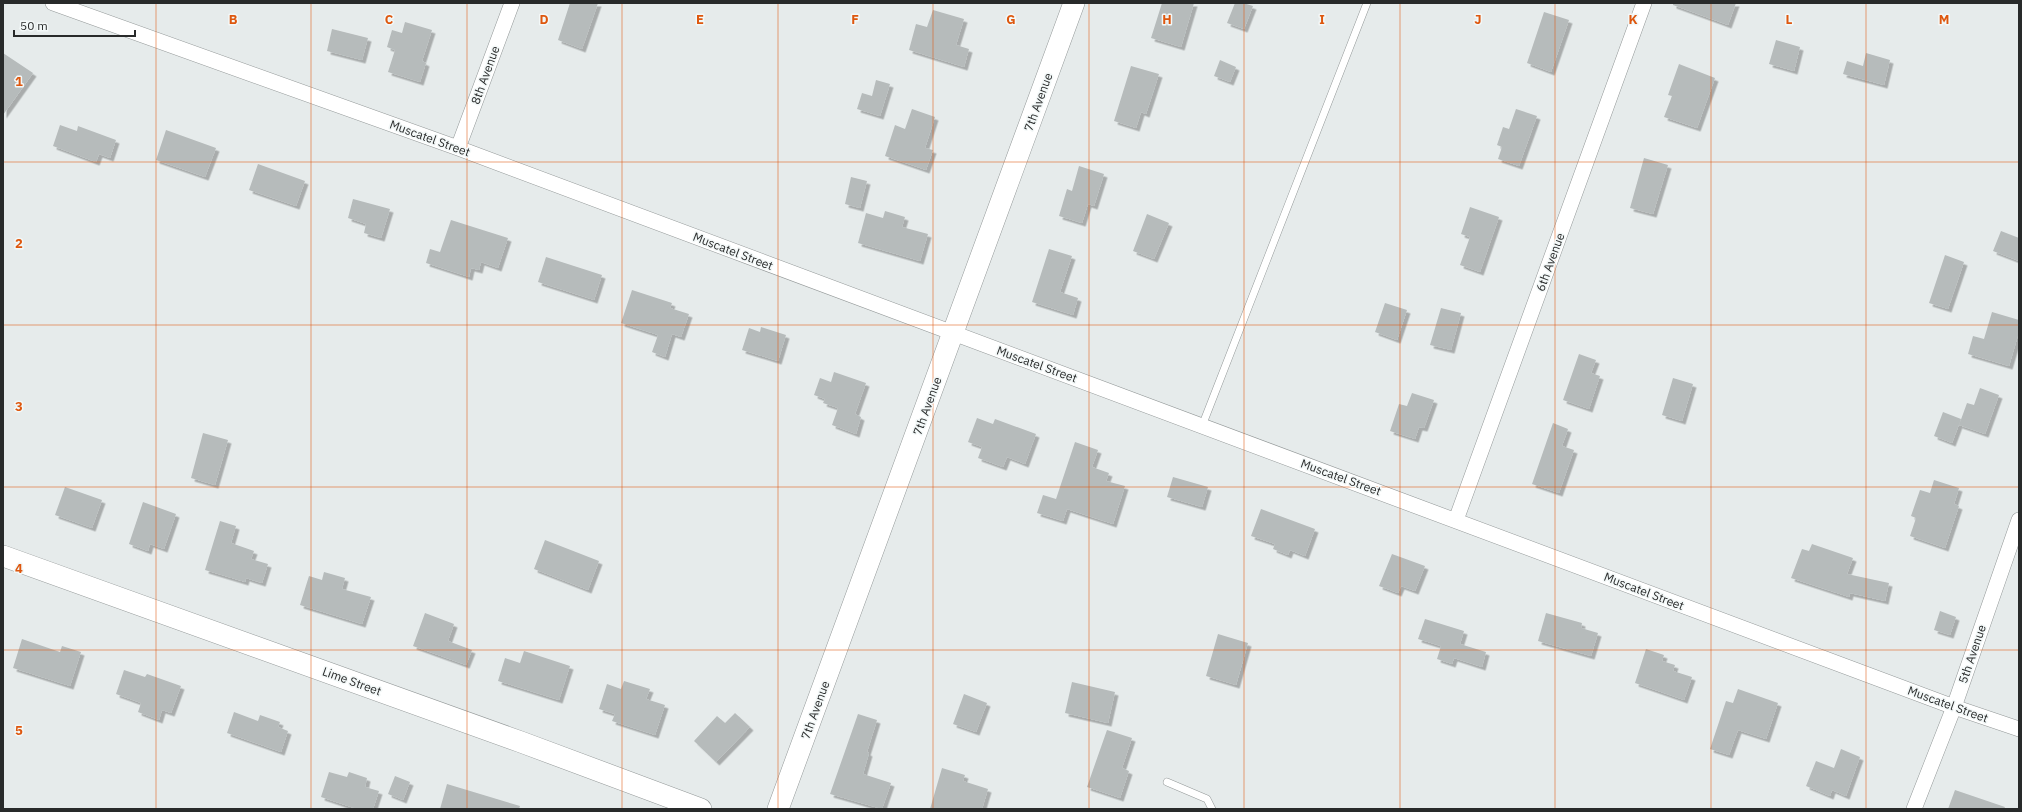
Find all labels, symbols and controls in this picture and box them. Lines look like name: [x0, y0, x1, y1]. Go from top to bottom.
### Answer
text: B: [229, 11, 238, 28]
text: C: [385, 11, 394, 28]
text: D: [539, 11, 549, 28]
text: E: [696, 11, 704, 28]
text: F: [851, 11, 859, 28]
text: G: [1006, 11, 1016, 28]
text: H: [1162, 11, 1172, 28]
text: I: [1319, 11, 1325, 28]
text: J: [1474, 11, 1482, 28]
text: K: [1628, 11, 1638, 28]
text: L: [1786, 11, 1793, 28]
text: M: [1939, 11, 1949, 28]
scale bar: [14, 12, 135, 38]
text: 50 m: [20, 18, 48, 33]
street label: 8th Avenue: [467, 43, 503, 106]
street label: 7th Avenue: [1020, 70, 1056, 133]
text: 1: [15, 73, 23, 90]
street label: Muscatel Street: [388, 116, 472, 160]
street label: Muscatel Street: [691, 229, 775, 273]
street label: 6th Avenue: [1532, 230, 1568, 293]
text: 2: [15, 235, 23, 252]
street label: Muscatel Street: [995, 342, 1079, 386]
street label: 7th Avenue: [909, 374, 945, 437]
text: 3: [15, 398, 23, 415]
street label: Muscatel Street: [1299, 455, 1383, 499]
text: 4: [15, 560, 23, 577]
street label: Muscatel Street: [1602, 569, 1686, 613]
street label: 5th Avenue: [1955, 622, 1989, 685]
street label: Lime Street: [320, 663, 384, 699]
street label: 7th Avenue: [797, 678, 833, 741]
street label: Muscatel Street: [1906, 682, 1990, 726]
text: 5: [15, 722, 23, 739]

